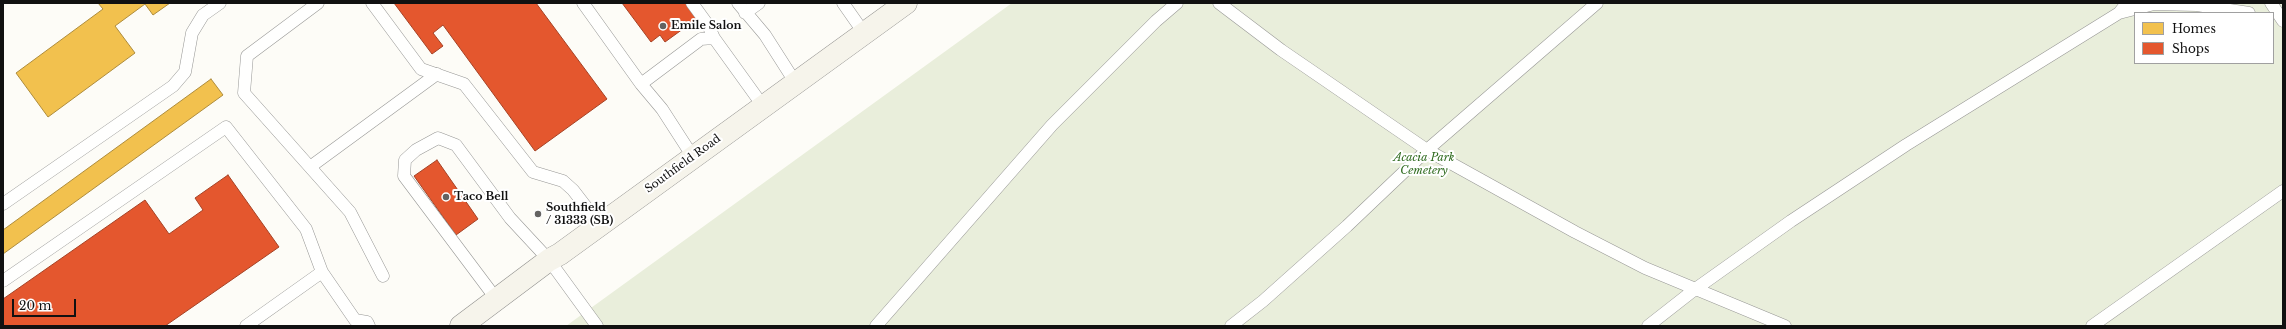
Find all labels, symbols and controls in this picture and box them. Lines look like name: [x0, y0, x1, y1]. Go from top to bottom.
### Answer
legend: [2134, 12, 2274, 64]
place label: Emile Salon: [671, 19, 742, 33]
marker: Emile Salon: [658, 21, 668, 31]
text: Homes: [2172, 21, 2216, 36]
text: Shops: [2172, 41, 2209, 56]
street label: Southfield Road: [643, 132, 723, 196]
park label: Acacia Park Cemetery: [1394, 151, 1454, 177]
place label: Taco Bell: [454, 190, 508, 204]
marker: Taco Bell: [441, 192, 451, 202]
place label: Southfield / 31333 (SB): [546, 201, 613, 227]
marker: Southfield / 31333 (SB): [533, 209, 543, 219]
scale bar: [14, 291, 78, 317]
text: 20 m: [19, 298, 51, 313]

